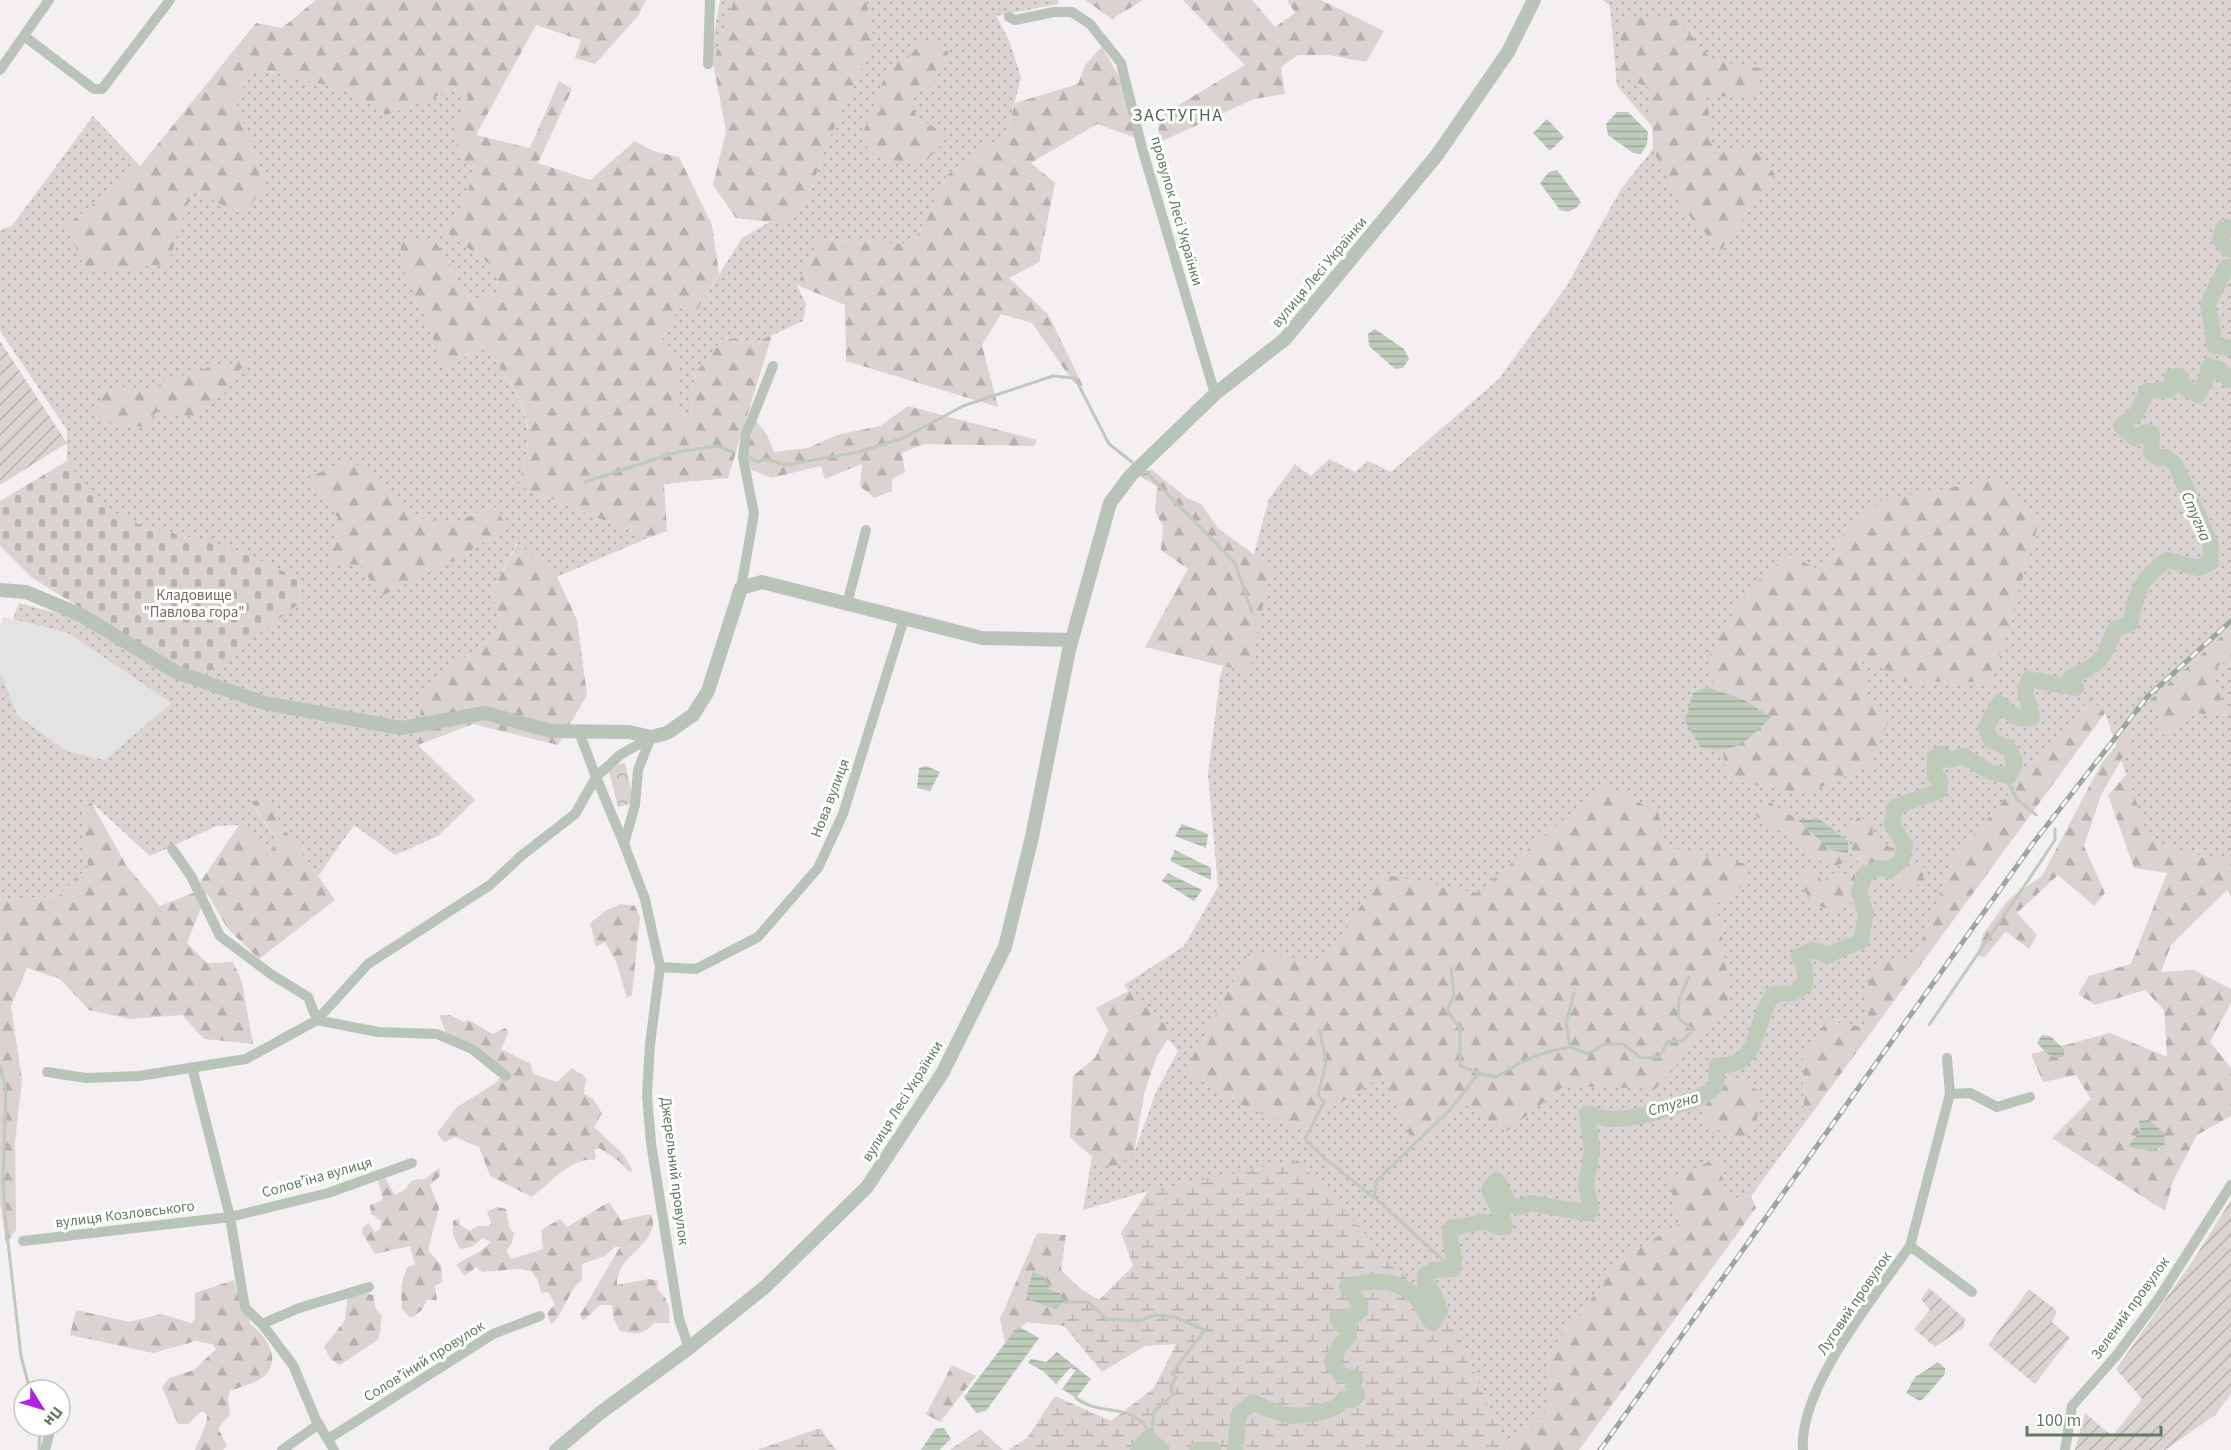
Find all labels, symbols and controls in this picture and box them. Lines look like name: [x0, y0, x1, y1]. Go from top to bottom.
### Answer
district label: ЗАСТУГНА: [1133, 103, 1223, 128]
street label: провулок Лесі Українки: [1145, 134, 1208, 288]
street label: вулиця Лесі Українки: [1267, 212, 1372, 332]
water label: Стугна: [2176, 488, 2217, 545]
park label: Кладовище "Павлова гора": [143, 585, 245, 623]
street label: Нова вулиця: [806, 756, 855, 841]
street label: вулиця Лесі Українки: [857, 1037, 948, 1166]
water label: Стугна: [1645, 1086, 1702, 1122]
street label: Джерельний провулок: [655, 1096, 694, 1247]
street label: Соловʼїна вулиця: [259, 1152, 375, 1203]
street label: вулиця Козловського: [54, 1196, 196, 1233]
street label: Луговий провулок: [1812, 1247, 1897, 1359]
street label: Зелений провулок: [2086, 1252, 2175, 1364]
street label: Соловʼїний провулок: [360, 1315, 489, 1407]
north arrow: [12, 1378, 72, 1438]
scale bar: [2027, 1399, 2160, 1437]
text: Пн: [38, 1402, 68, 1431]
text: 100 m: [2036, 1408, 2081, 1433]

